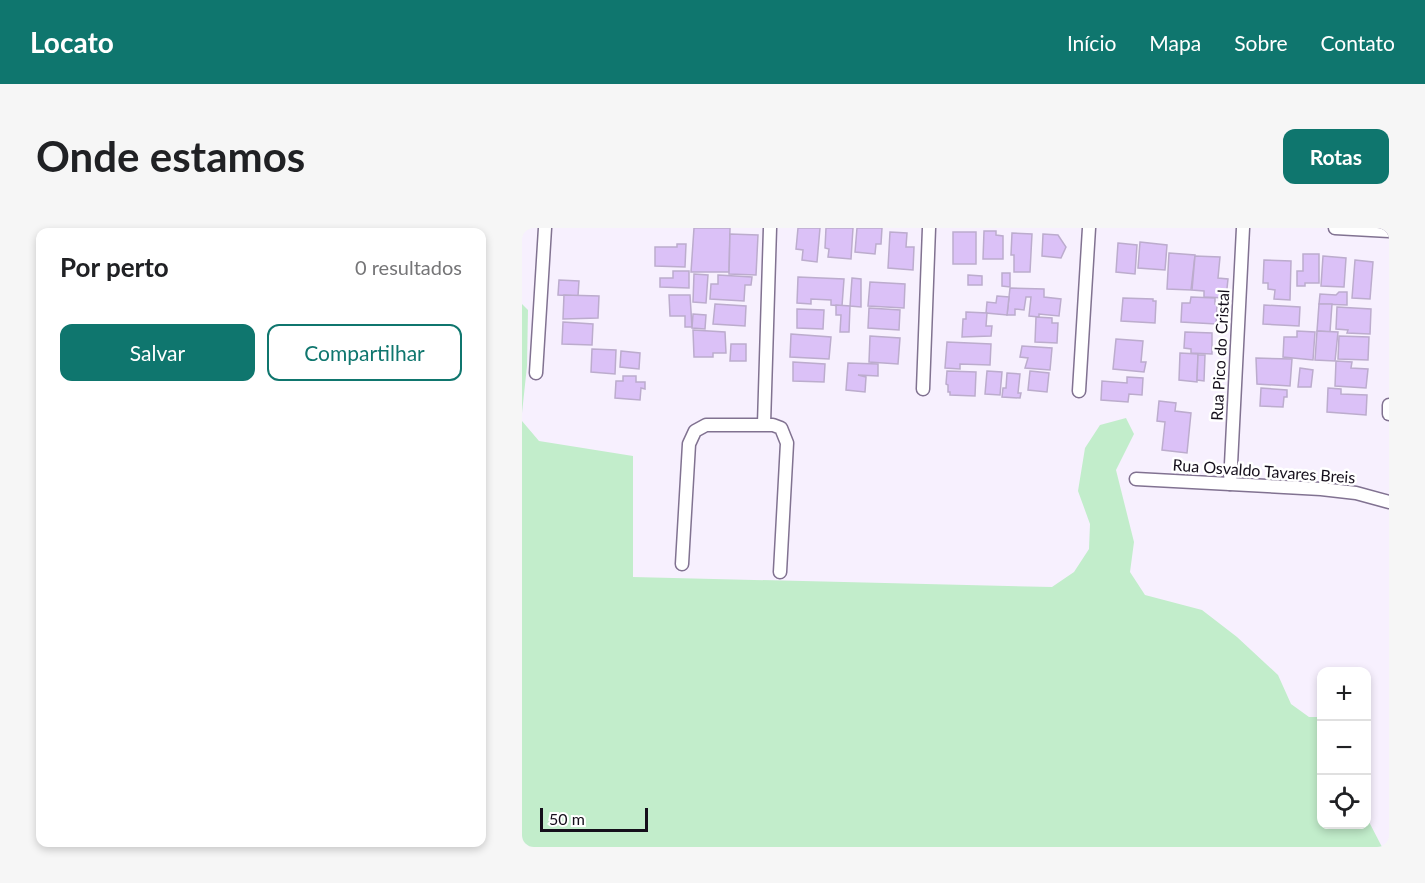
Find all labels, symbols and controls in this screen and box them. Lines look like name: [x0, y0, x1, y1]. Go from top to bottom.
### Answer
text: Locato: [30, 25, 114, 59]
text: Início: [1067, 30, 1116, 55]
text: Mapa: [1149, 30, 1201, 55]
text: Sobre: [1234, 30, 1287, 55]
text: Contato: [1320, 30, 1395, 55]
button: Rotas: [1283, 129, 1389, 184]
text: Onde estamos: [36, 131, 305, 181]
text: Por perto: [60, 251, 169, 283]
text: 0 resultados: [355, 255, 462, 279]
street label: Rua Pico do Cristal: [1207, 289, 1232, 421]
button: Salvar: [60, 324, 255, 381]
button: Compartilhar: [267, 324, 462, 381]
street label: Rua Osvaldo Tavares Breis: [1172, 455, 1356, 486]
map controls: [1317, 667, 1371, 829]
button: +: [1317, 667, 1371, 721]
button: −: [1317, 721, 1371, 775]
button: locate: [1317, 775, 1371, 829]
scale bar: [540, 805, 648, 832]
text: 50 m: [549, 809, 585, 828]

